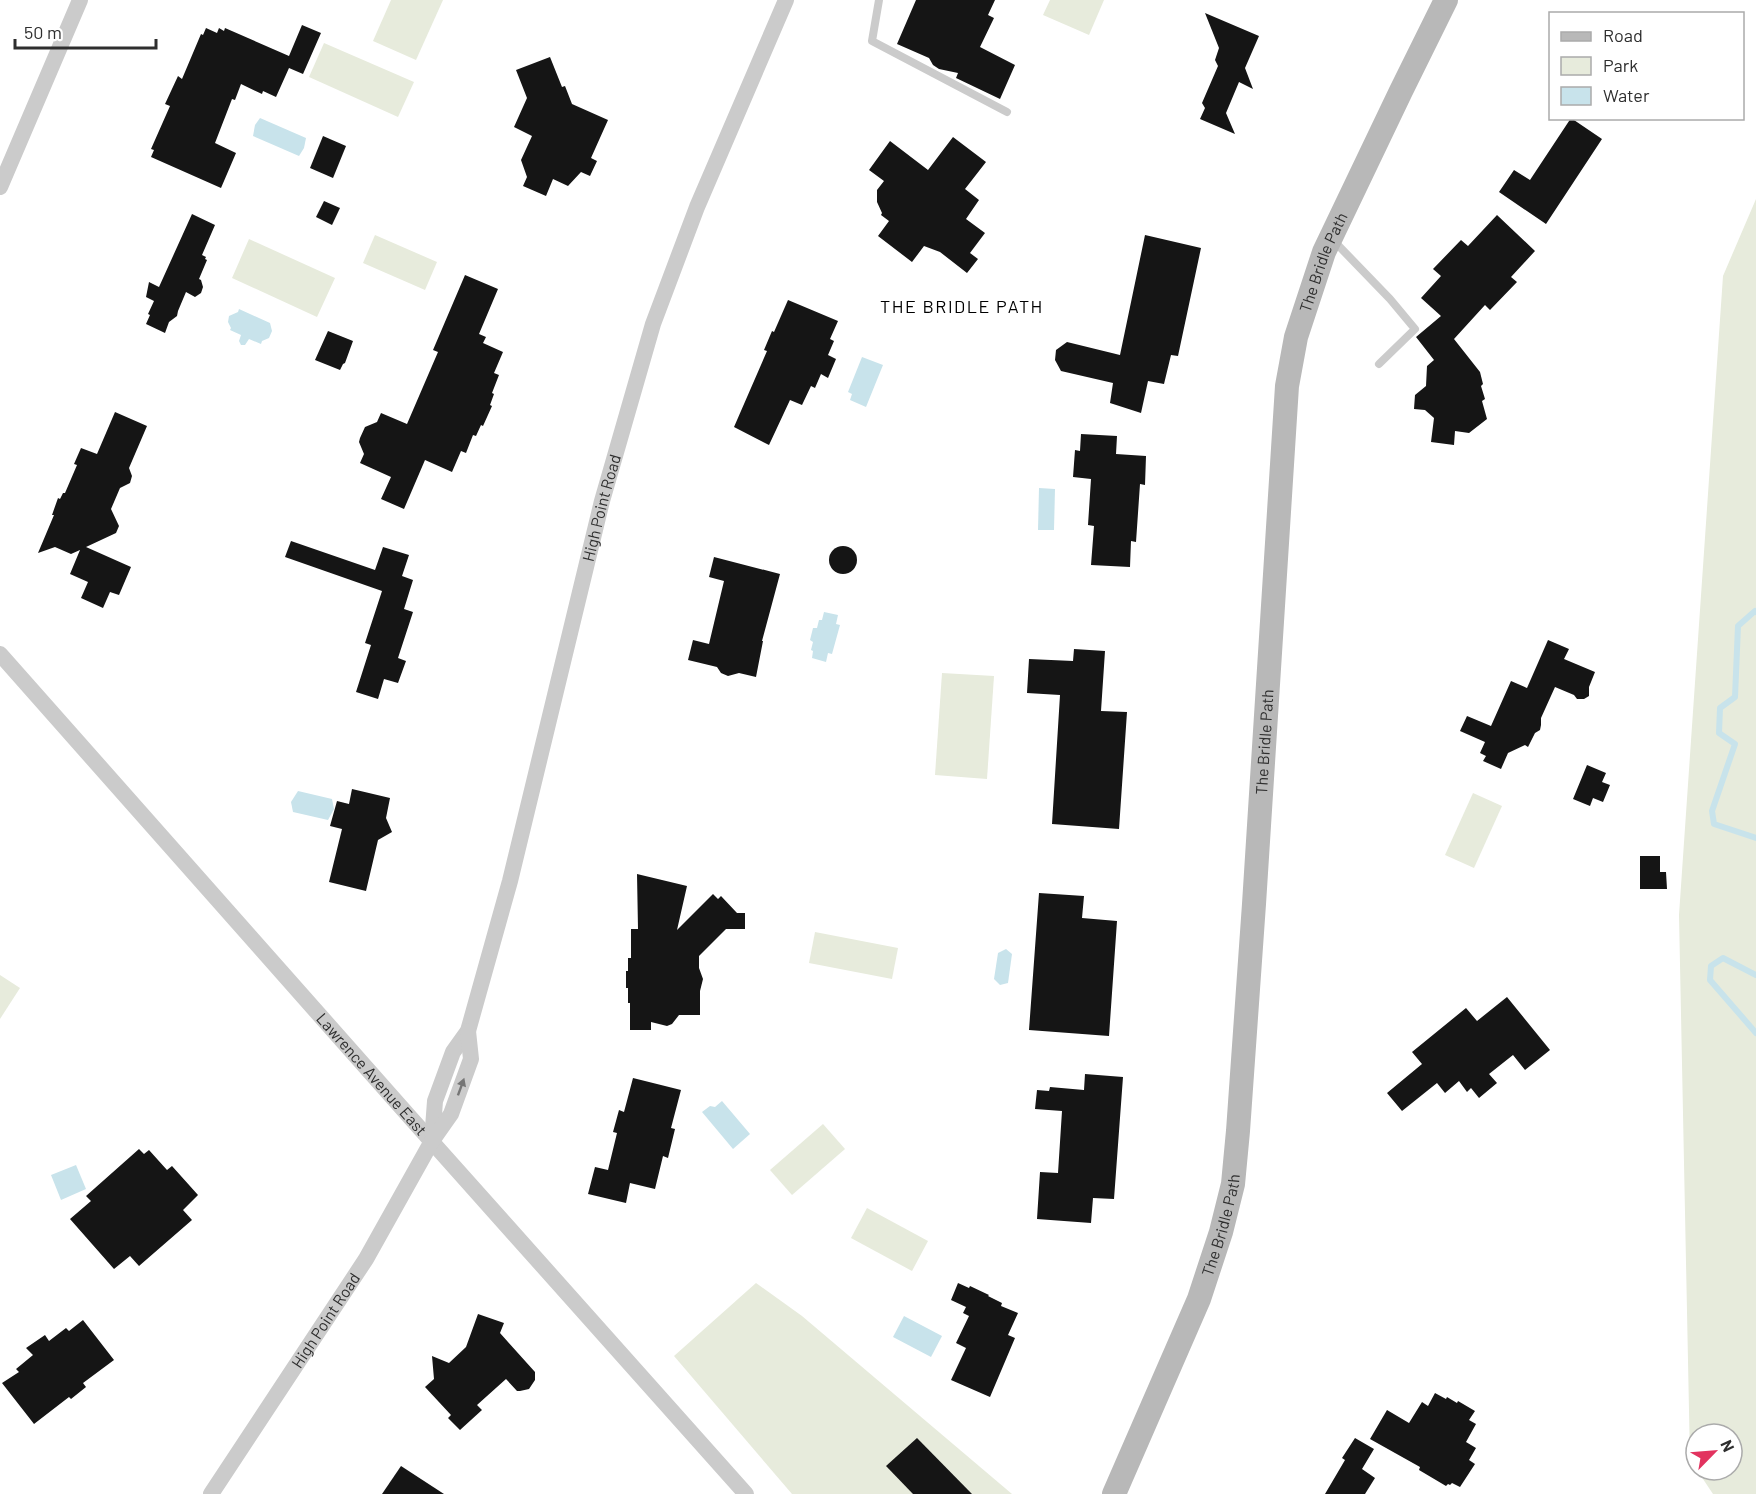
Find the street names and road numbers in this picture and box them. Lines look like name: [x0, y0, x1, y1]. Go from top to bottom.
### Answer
street label: The Bridle Path: [1295, 209, 1351, 314]
street label: High Point Road: [578, 452, 624, 563]
street label: The Bridle Path: [1251, 689, 1277, 795]
street label: Lawrence Avenue East: [313, 1009, 431, 1139]
street label: The Bridle Path: [1197, 1173, 1243, 1279]
street label: High Point Road: [287, 1269, 363, 1371]

